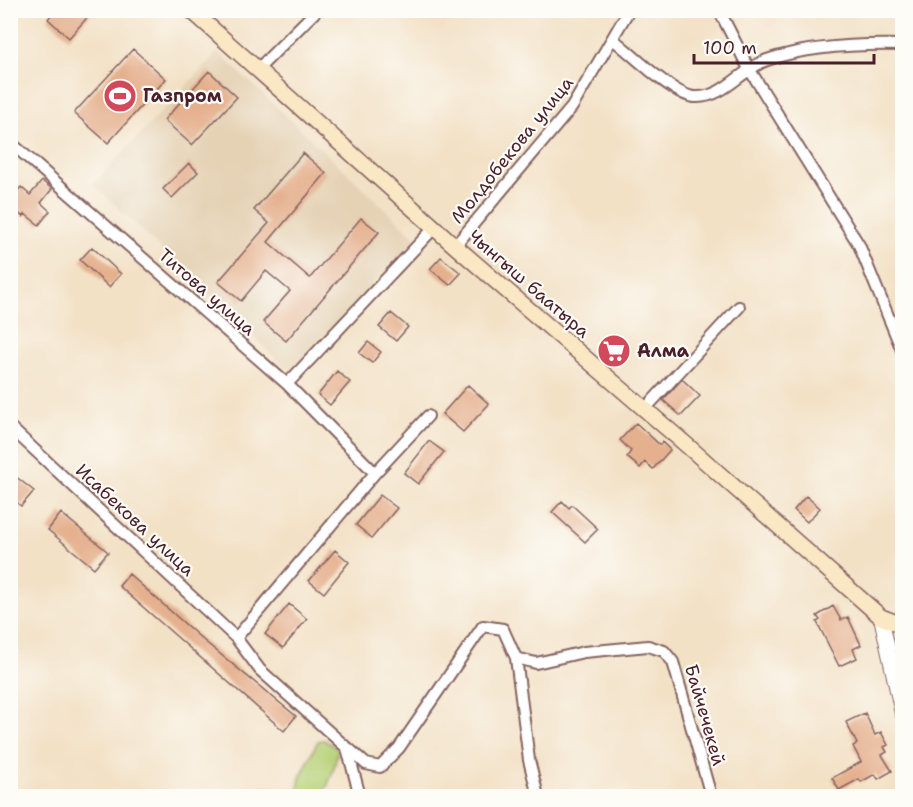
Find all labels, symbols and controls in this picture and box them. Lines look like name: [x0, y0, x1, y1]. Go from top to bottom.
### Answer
scale bar: [694, 27, 874, 65]
text: 100 m: [703, 36, 757, 60]
street label: Молдобекова улица: [445, 71, 579, 229]
sports icon: Газпром: [102, 78, 138, 114]
place label: Газпром: [143, 84, 222, 108]
street label: Чынгыш баатыра: [463, 225, 595, 343]
street label: Титова улица: [153, 243, 261, 341]
supermarket icon: Алма: [596, 333, 632, 369]
place label: Алма: [637, 339, 690, 363]
street label: Исабекова улица: [70, 459, 200, 581]
street label: Байчечекей: [679, 662, 731, 769]

